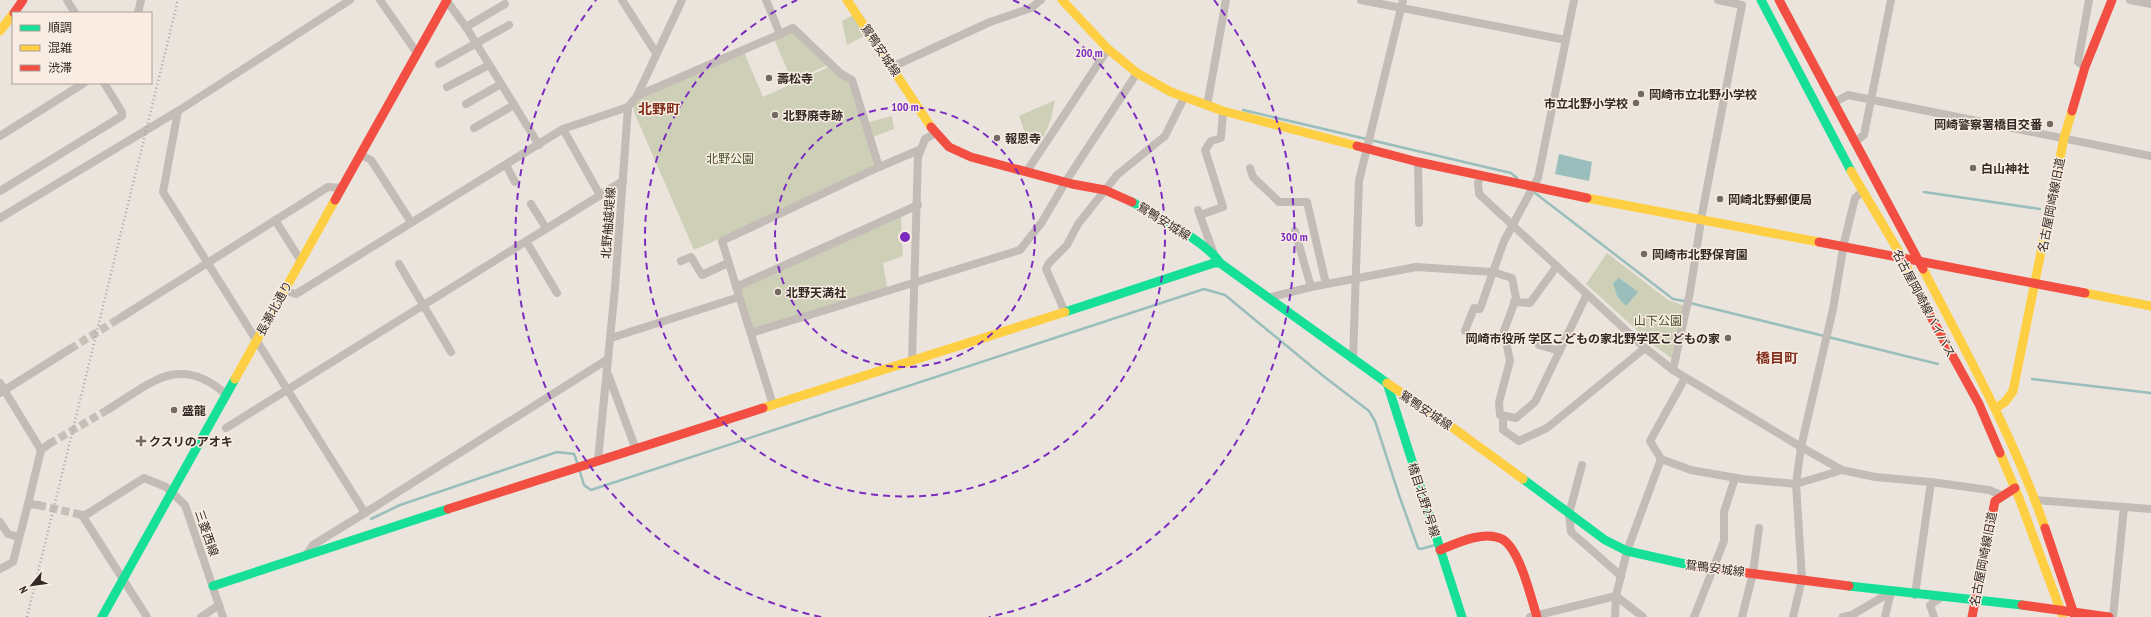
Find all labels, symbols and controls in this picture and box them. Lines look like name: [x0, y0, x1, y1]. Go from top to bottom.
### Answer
legend: [12, 12, 152, 84]
text: 順調: [48, 20, 72, 35]
street label: 鴛鴨安城線: [858, 21, 904, 79]
text: 混雑: [48, 40, 72, 55]
text: 200 m: [1075, 45, 1103, 60]
text: 渋滞: [48, 60, 72, 75]
place label: 壽松寺: [777, 71, 813, 86]
marker: 壽松寺: [764, 73, 774, 83]
place label: 岡崎市立北野小学校: [1649, 87, 1757, 102]
marker: 岡崎市立北野小学校: [1636, 89, 1646, 99]
place label: 市立北野小学校: [1544, 96, 1628, 111]
marker: 市立北野小学校: [1631, 98, 1641, 108]
text: 100 m: [891, 99, 919, 114]
district label: 北野町: [638, 100, 680, 118]
place label: 北野廃寺跡: [783, 108, 843, 123]
marker: 北野廃寺跡: [770, 110, 780, 120]
place label: 岡崎警察署橋目交番: [1934, 117, 2043, 132]
marker: 岡崎警察署橋目交番: [2045, 119, 2055, 129]
place label: 報恩寺: [1005, 131, 1041, 146]
marker: 報恩寺: [992, 133, 1002, 143]
park label: 北野公園: [706, 151, 754, 166]
street label: 名古屋岡崎線旧道: [2034, 156, 2068, 254]
place label: 白山神社: [1981, 161, 2029, 176]
marker: 白山神社: [1968, 163, 1978, 173]
street label: 北野舳越堤線: [598, 187, 618, 259]
place label: 岡崎北野郵便局: [1728, 192, 1812, 207]
marker: 岡崎北野郵便局: [1715, 194, 1725, 204]
street label: 鴛鴨安城線: [1135, 199, 1193, 243]
text: 300 m: [1280, 229, 1308, 244]
centre of rings: [898, 230, 912, 244]
place label: 岡崎市北野保育園: [1652, 247, 1748, 262]
street label: 名古屋岡崎線バイパス: [1889, 247, 1959, 359]
marker: 岡崎市北野保育園: [1639, 249, 1649, 259]
street label: 長瀬北通り: [253, 278, 295, 338]
place label: 北野天満社: [786, 285, 846, 300]
marker: 北野天満社: [773, 287, 783, 297]
park label: 山下公園: [1634, 313, 1682, 328]
place label: 岡崎市役所 学区こどもの家北野学区こどもの家: [1466, 331, 1720, 346]
marker: 岡崎市役所 学区こどもの家北野学区こどもの家: [1723, 333, 1733, 343]
district label: 橋目町: [1756, 349, 1798, 367]
street label: 鴛鴨安城線: [1397, 387, 1455, 433]
place label: 盛龍: [182, 403, 206, 418]
marker: 盛龍: [169, 405, 179, 415]
place label: クスリのアオキ: [149, 434, 233, 449]
marker: クスリのアオキ: [136, 436, 146, 446]
street label: 橋目北野2号線: [1405, 461, 1443, 539]
street label: 三菱西線: [192, 508, 222, 558]
street label: 名古屋岡崎線旧道: [1966, 510, 2000, 608]
street label: 鴛鴨安城線: [1684, 557, 1746, 579]
north arrow: [12, 565, 52, 605]
text: N: [16, 584, 31, 596]

